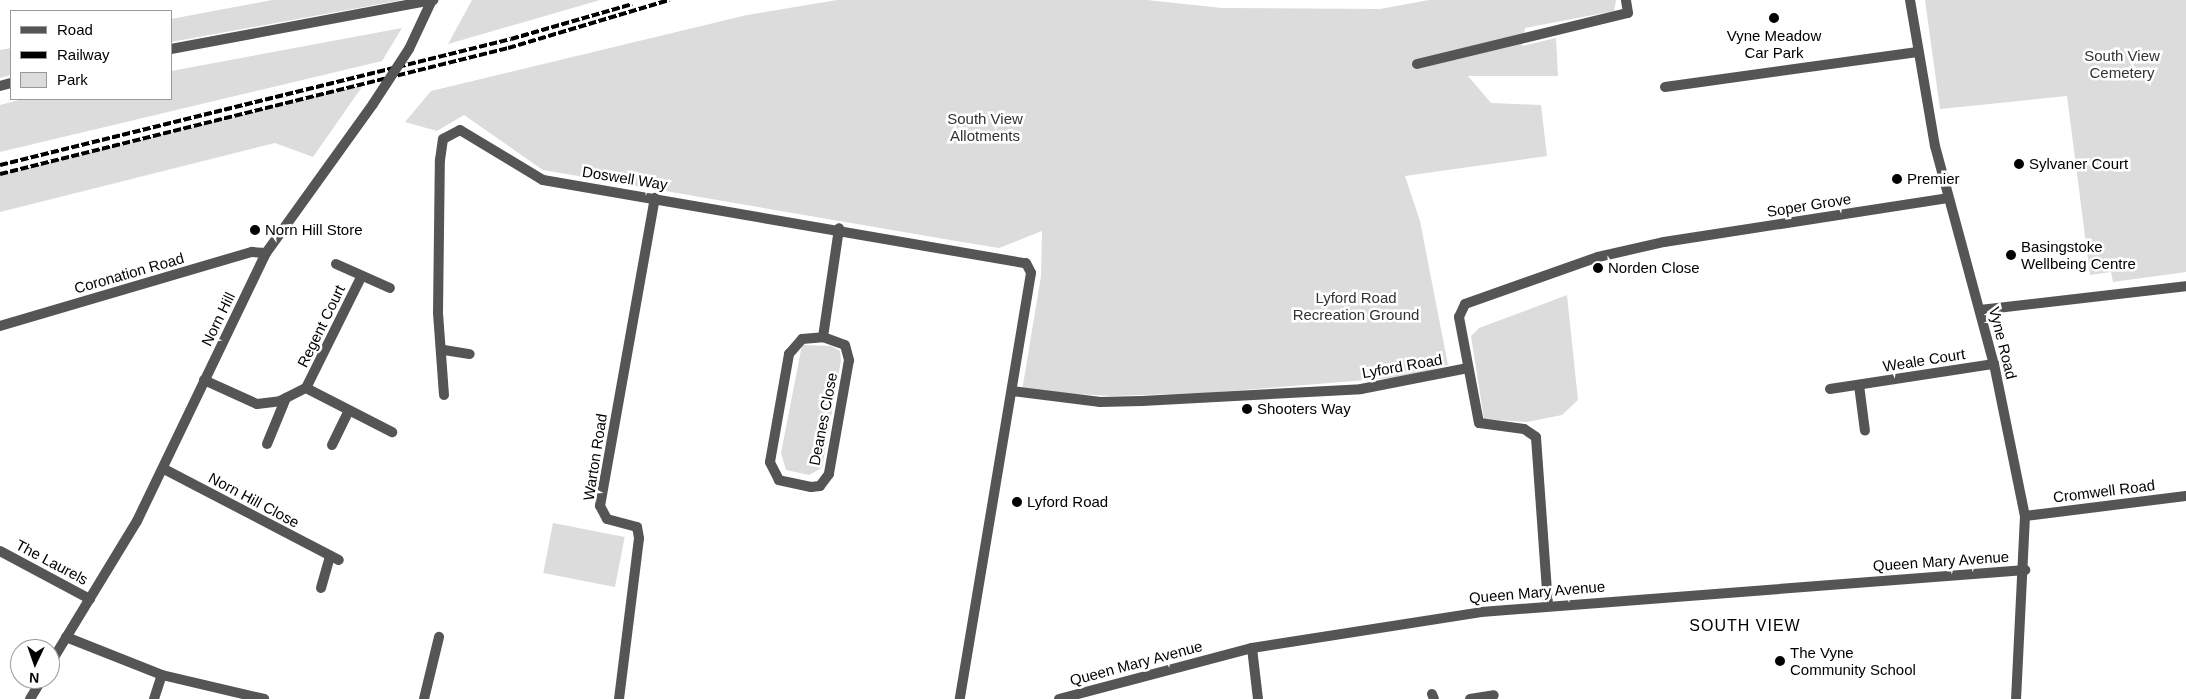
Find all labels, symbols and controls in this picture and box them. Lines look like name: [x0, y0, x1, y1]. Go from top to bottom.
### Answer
legend: [10, 10, 172, 100]
marker: Vyne Meadow Car Park: [1768, 12, 1780, 24]
text: Road: [57, 21, 93, 38]
place label: Vyne Meadow Car Park: [1727, 26, 1821, 61]
text: Railway: [57, 46, 110, 63]
park label: South View Cemetery: [2084, 46, 2160, 81]
text: Park: [57, 71, 88, 88]
park label: South View Allotments: [947, 109, 1023, 144]
place label: Sylvaner Court: [2029, 155, 2128, 173]
marker: Sylvaner Court: [2013, 158, 2025, 170]
street label: Doswell Way: [581, 162, 669, 194]
place label: Premier: [1907, 170, 1960, 188]
marker: Premier: [1891, 173, 1903, 185]
street label: Soper Grove: [1766, 189, 1852, 221]
place label: Norn Hill Store: [265, 221, 363, 239]
marker: Norn Hill Store: [249, 224, 261, 236]
place label: Basingstoke Wellbeing Centre: [2021, 237, 2136, 272]
street label: Coronation Road: [72, 249, 186, 297]
marker: Basingstoke Wellbeing Centre: [2005, 249, 2017, 261]
place label: Norden Close: [1608, 259, 1700, 277]
marker: Norden Close: [1592, 262, 1604, 274]
street label: Regent Court: [293, 282, 349, 370]
park label: Lyford Road Recreation Ground: [1293, 288, 1419, 323]
street label: Norn Hill: [197, 289, 239, 349]
street label: Vyne Road: [1985, 305, 2021, 381]
street label: Weale Court: [1882, 345, 1966, 375]
street label: Lyford Road: [1360, 350, 1444, 382]
street label: Deanes Close: [805, 371, 841, 467]
place label: Shooters Way: [1257, 400, 1351, 418]
marker: Shooters Way: [1241, 403, 1253, 415]
street label: Warton Road: [579, 412, 611, 502]
street label: Norn Hill Close: [206, 469, 302, 531]
street label: Cromwell Road: [2052, 476, 2156, 506]
place label: Lyford Road: [1027, 493, 1108, 511]
marker: Lyford Road: [1011, 496, 1023, 508]
street label: The Laurels: [13, 535, 91, 589]
street label: Queen Mary Avenue: [1872, 547, 2010, 575]
street label: Queen Mary Avenue: [1468, 577, 1606, 607]
district label: SOUTH VIEW: [1688, 616, 1802, 636]
street label: Queen Mary Avenue: [1067, 637, 1205, 689]
north arrow: [10, 639, 60, 689]
place label: The Vyne Community School: [1790, 643, 1916, 678]
marker: The Vyne Community School: [1774, 655, 1786, 667]
text: N: [29, 670, 40, 686]

